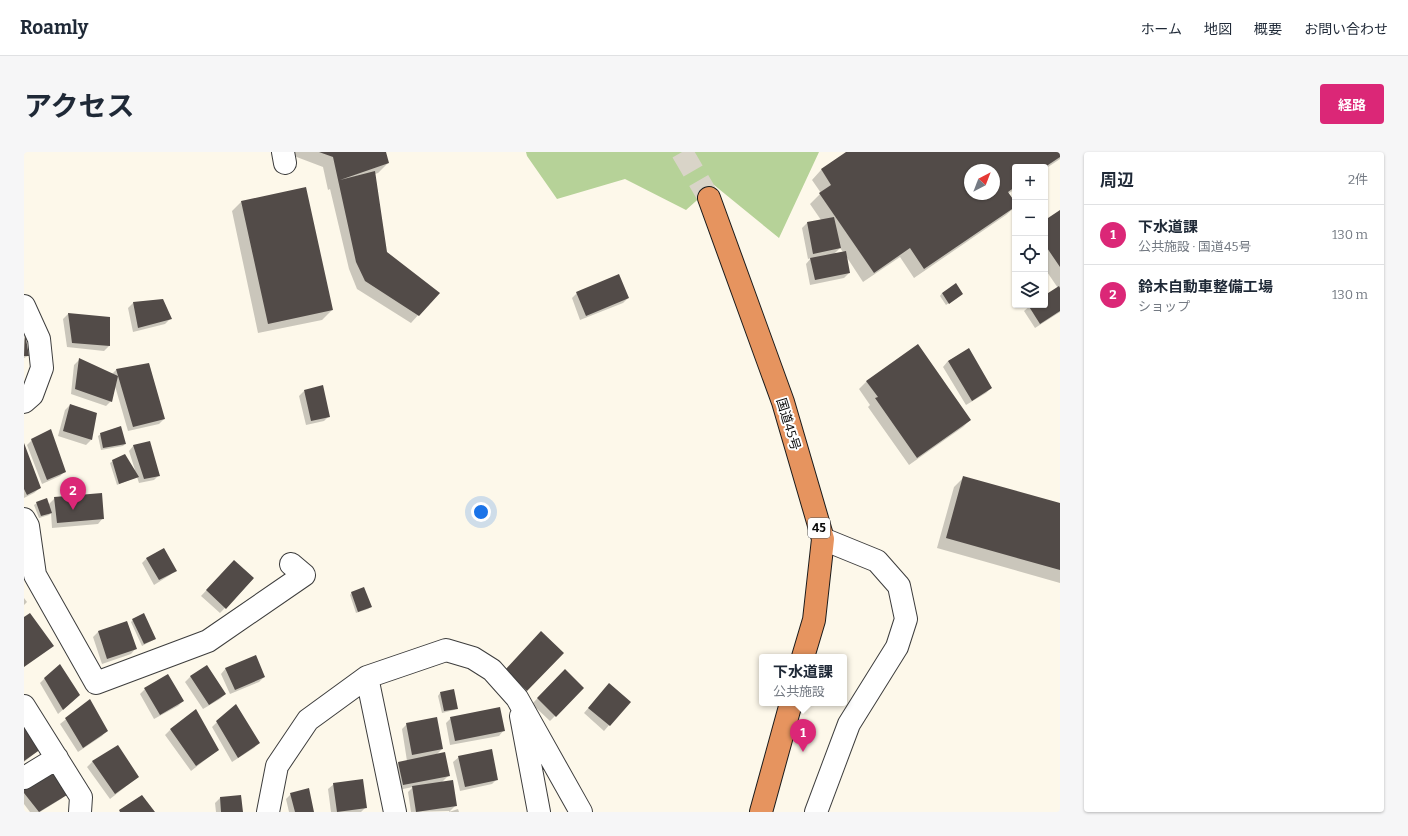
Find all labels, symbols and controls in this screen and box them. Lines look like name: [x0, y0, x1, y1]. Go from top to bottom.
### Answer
text: Roamly: [20, 16, 88, 39]
text: ホーム: [1140, 21, 1182, 38]
text: 地図: [1204, 21, 1232, 38]
text: 概要: [1254, 21, 1282, 38]
text: お問い合わせ: [1304, 21, 1388, 38]
button: 経路: [1320, 84, 1384, 124]
text: アクセス: [24, 90, 135, 123]
north arrow: [964, 164, 1000, 200]
map controls: [1012, 164, 1048, 308]
button: +: [1012, 164, 1048, 200]
text: 周辺: [1100, 170, 1134, 191]
text: 2件: [1348, 172, 1368, 187]
button: −: [1012, 200, 1048, 236]
text: 下水道課: [1138, 218, 1198, 236]
text: 1: [1110, 227, 1116, 242]
text: 130 m: [1332, 227, 1368, 242]
button: locate: [1012, 236, 1048, 272]
text: 公共施設 · 国道45号: [1138, 239, 1251, 254]
button: layers: [1012, 272, 1048, 308]
text: 鈴木自動車整備工場: [1138, 278, 1273, 296]
text: 2: [1109, 287, 1117, 302]
text: 130 m: [1332, 287, 1368, 302]
text: ショップ: [1138, 299, 1190, 314]
street label: 国道45号: [774, 396, 804, 452]
pin: 2: [60, 477, 86, 510]
your location: [471, 502, 491, 522]
road number: 45: [808, 518, 830, 538]
popup: [759, 654, 847, 706]
text: 下水道課: [773, 663, 833, 681]
text: 公共施設: [773, 684, 825, 699]
pin: 1: [790, 719, 816, 752]

